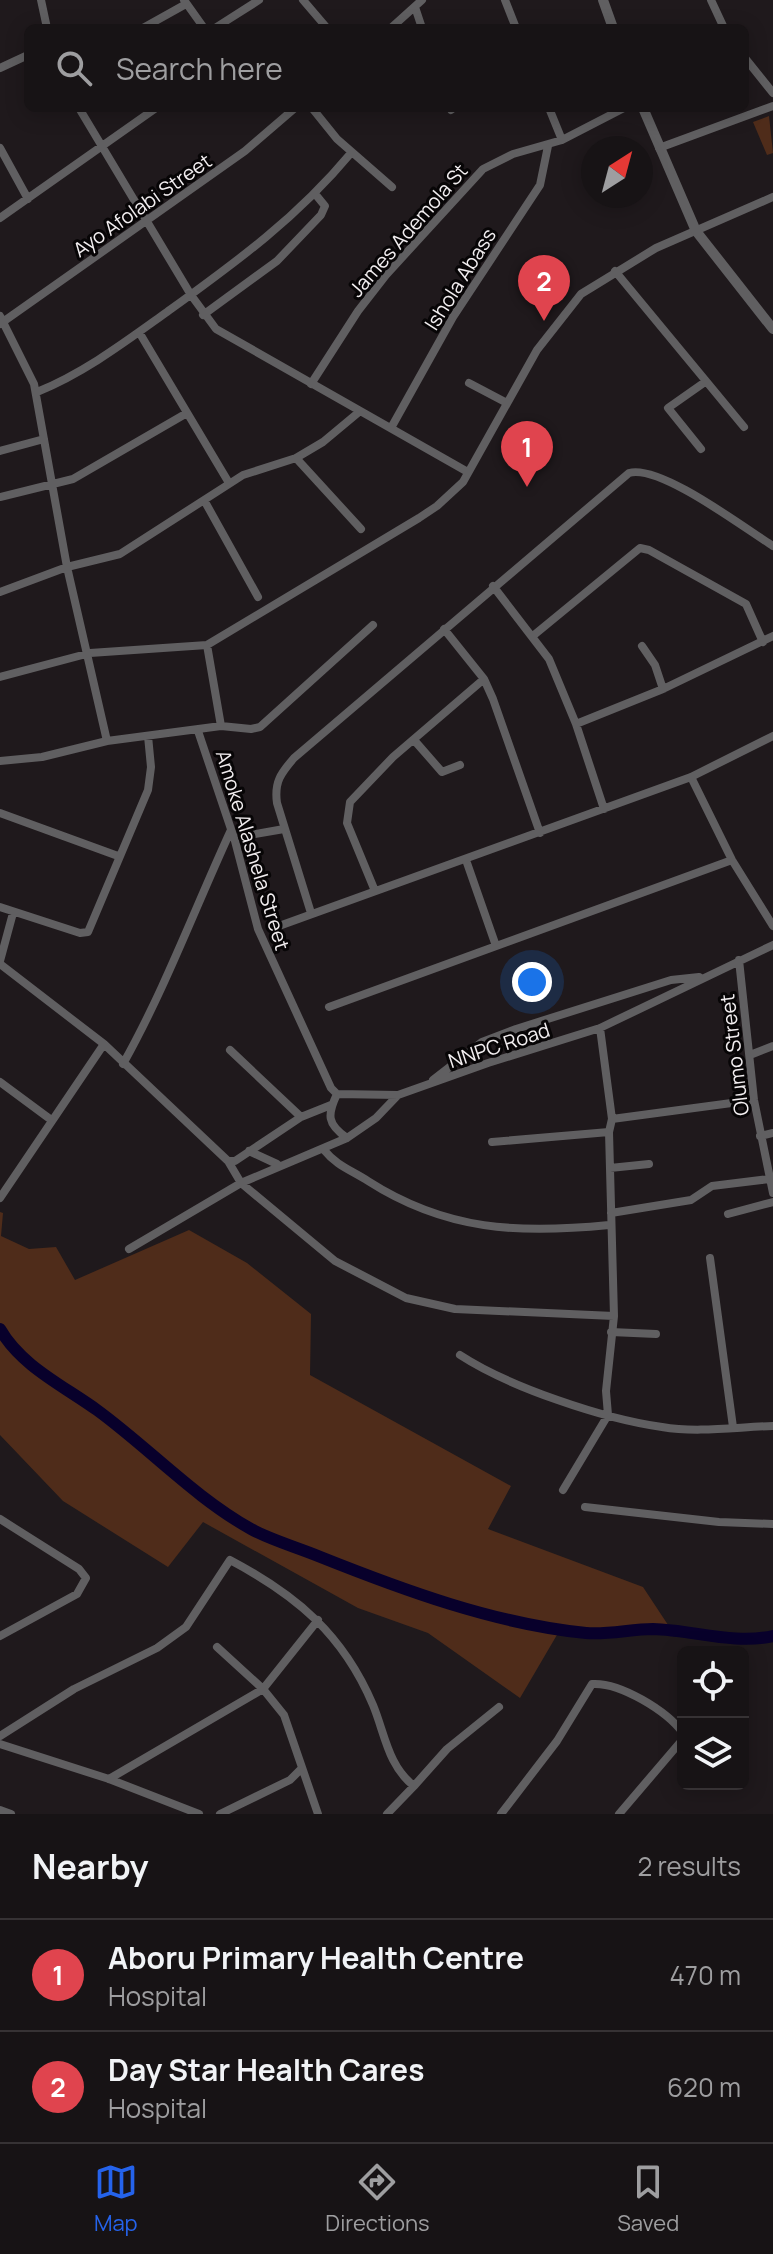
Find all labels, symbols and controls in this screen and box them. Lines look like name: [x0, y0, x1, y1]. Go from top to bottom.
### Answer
search box: [24, 24, 749, 112]
icon: search: [52, 46, 96, 90]
text: Search here: [116, 48, 283, 89]
north arrow: [581, 136, 653, 208]
street label: Ayo Afolabi Street: [67, 147, 217, 263]
street label: James Ademola St: [343, 158, 473, 302]
street label: Ishola Abass: [418, 223, 502, 335]
pin: 2: [518, 255, 570, 321]
pin: 1: [501, 421, 553, 487]
street label: Amoke Alashela Street: [210, 747, 296, 953]
your location: [512, 962, 552, 1002]
street label: Olumo Street: [713, 993, 755, 1117]
street label: NNPC Road: [445, 1016, 553, 1074]
map controls: [677, 1646, 749, 1790]
button: locate: [677, 1646, 749, 1718]
button: layers: [677, 1718, 749, 1790]
text: Nearby: [32, 1843, 148, 1889]
text: 2 results: [637, 1848, 741, 1884]
text: Aboru Primary Health Centre: [108, 1937, 524, 1978]
text: 1: [52, 1957, 64, 1993]
text: 470 m: [670, 1957, 741, 1993]
text: Hospital: [108, 1978, 207, 2014]
text: Day Star Health Cares: [108, 2049, 424, 2090]
text: 2: [50, 2069, 66, 2105]
text: 620 m: [667, 2069, 741, 2105]
text: Hospital: [108, 2090, 207, 2126]
tab: Map: [94, 2160, 138, 2238]
tab: Directions: [325, 2160, 430, 2238]
tab: Saved: [617, 2160, 679, 2238]

